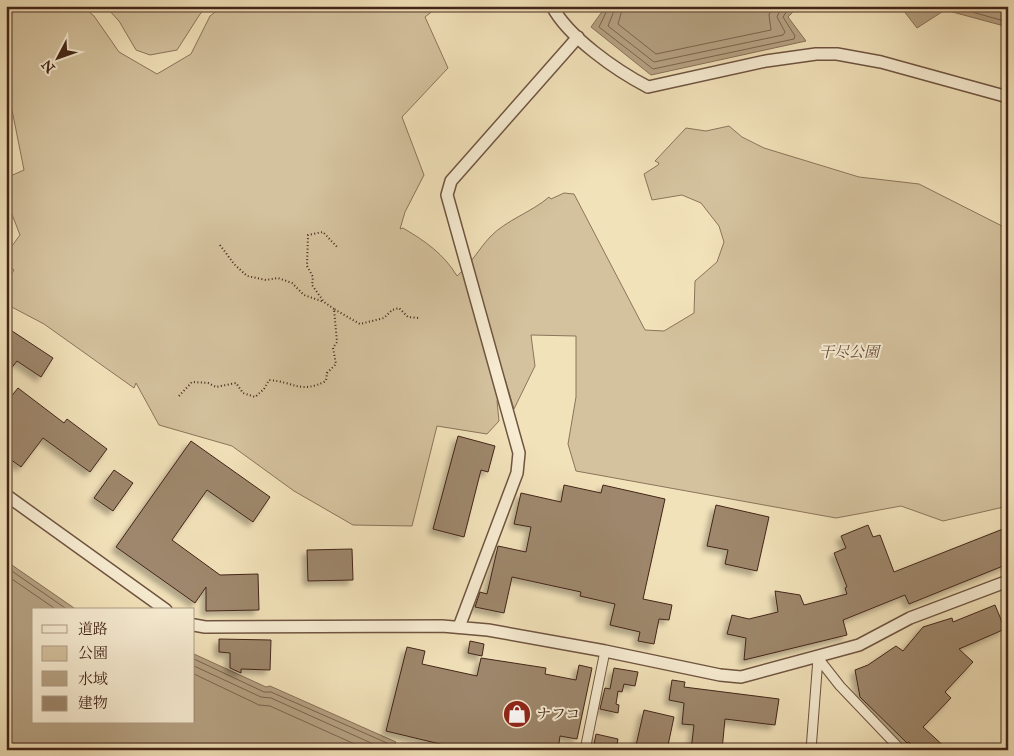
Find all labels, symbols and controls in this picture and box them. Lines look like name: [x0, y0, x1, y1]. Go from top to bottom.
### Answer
north arrow: [32, 32, 82, 82]
text: N: [38, 56, 59, 76]
park label: 干尽公園: [819, 343, 882, 361]
legend: [32, 608, 195, 724]
text: 道路: [78, 620, 108, 638]
text: 公園: [78, 644, 108, 662]
text: 水域: [78, 670, 108, 688]
text: 建物: [78, 694, 108, 712]
shop icon: ナフコ: [502, 699, 532, 729]
place label: ナフコ: [536, 705, 580, 723]

